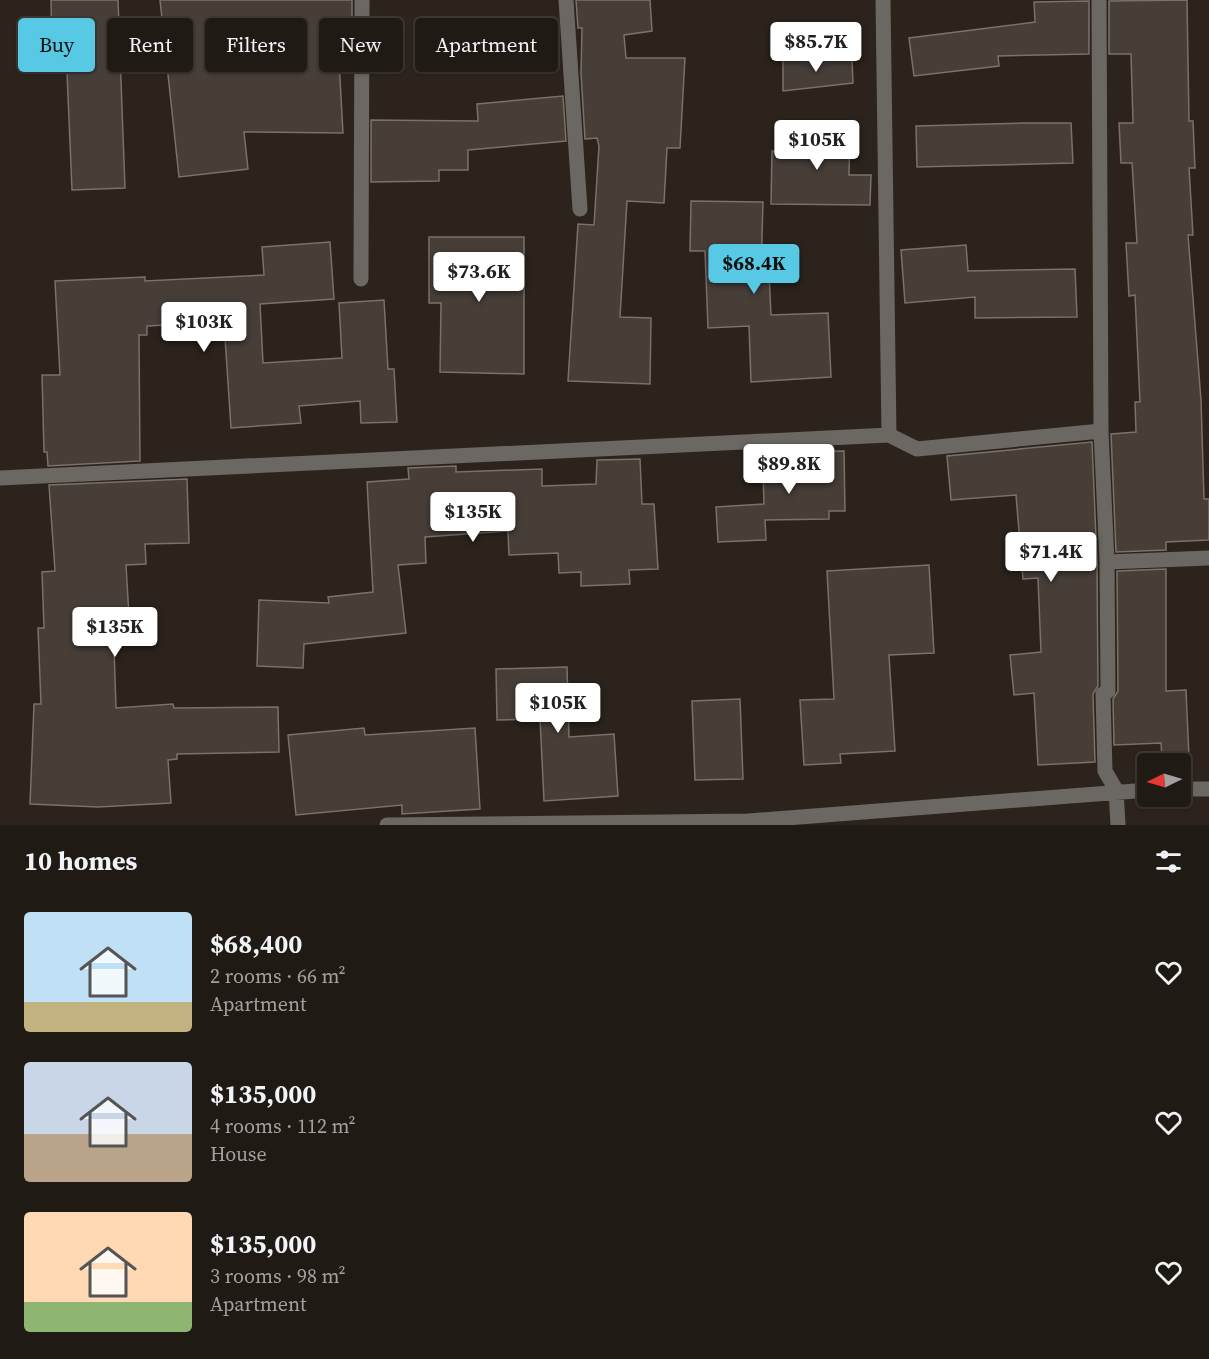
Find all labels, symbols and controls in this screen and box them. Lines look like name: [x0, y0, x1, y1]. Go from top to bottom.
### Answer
chip: Buy: [18, 18, 95, 72]
chip: Rent: [107, 18, 193, 72]
chip: Filters: [205, 18, 307, 72]
chip: New: [319, 18, 403, 72]
chip: Apartment: [415, 18, 558, 72]
pin: $85.7K: [767, 22, 865, 73]
text: $85.7K: [784, 27, 848, 55]
pin: $105K: [775, 120, 859, 171]
text: $105K: [788, 125, 846, 153]
pin: $68.4K: [705, 244, 803, 295]
text: $68.4K: [722, 249, 786, 277]
pin: $73.6K: [430, 252, 528, 303]
text: $73.6K: [447, 257, 511, 285]
pin: $103K: [162, 302, 246, 353]
text: $103K: [175, 307, 233, 335]
pin: $89.8K: [740, 444, 838, 495]
text: $89.8K: [757, 449, 821, 477]
pin: $135K: [431, 492, 515, 543]
text: $135K: [444, 497, 502, 525]
pin: $71.4K: [1002, 532, 1100, 583]
text: $71.4K: [1019, 537, 1083, 565]
pin: $135K: [73, 607, 157, 658]
text: $135K: [86, 612, 144, 640]
pin: $105K: [516, 683, 600, 734]
text: $105K: [529, 688, 587, 716]
north arrow: [1137, 753, 1191, 807]
map controls: [1137, 753, 1191, 807]
text: 10 homes: [24, 843, 137, 879]
icon: filters: [1152, 845, 1185, 878]
text: $68,400: [210, 926, 302, 962]
icon: home: [72, 936, 144, 1008]
icon: heart: [1152, 956, 1185, 989]
text: 2 rooms · 66 m²: [210, 962, 346, 990]
text: Apartment: [210, 990, 307, 1018]
text: $135,000: [210, 1076, 316, 1112]
icon: home: [72, 1086, 144, 1158]
icon: heart: [1152, 1106, 1185, 1139]
text: 4 rooms · 112 m²: [210, 1112, 356, 1140]
text: House: [210, 1140, 267, 1168]
text: $135,000: [210, 1226, 316, 1262]
icon: home: [72, 1236, 144, 1308]
icon: heart: [1152, 1256, 1185, 1289]
text: 3 rooms · 98 m²: [210, 1262, 346, 1290]
text: Apartment: [210, 1290, 307, 1318]

